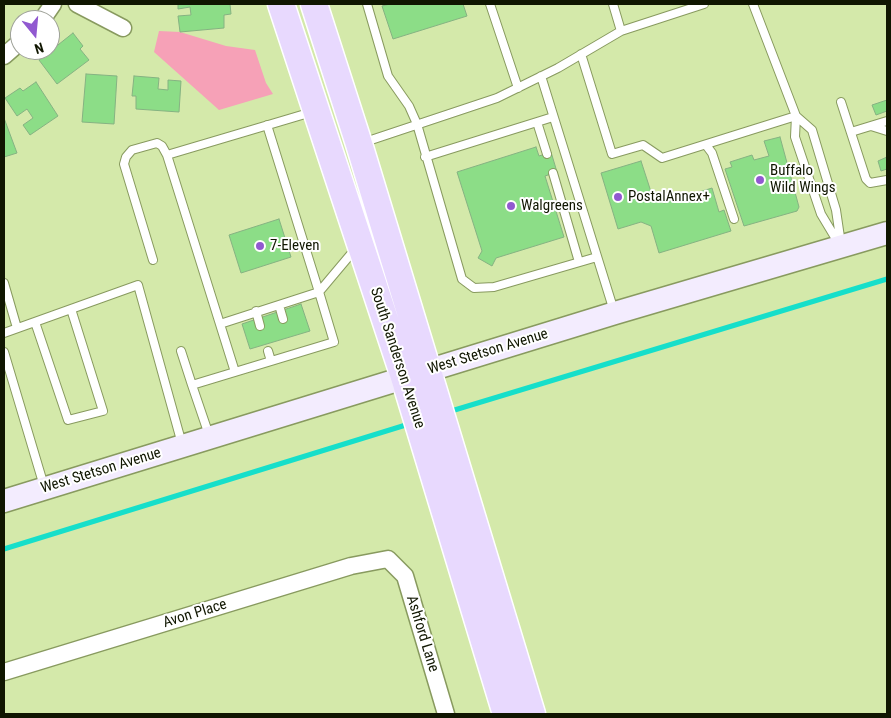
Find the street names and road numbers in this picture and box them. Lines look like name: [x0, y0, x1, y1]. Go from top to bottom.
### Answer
street label: South Sanderson Avenue: [366, 285, 428, 431]
street label: West Stetson Avenue: [426, 325, 550, 379]
street label: West Stetson Avenue: [39, 444, 163, 498]
street label: Ashford Lane: [402, 594, 442, 674]
street label: Avon Place: [161, 596, 229, 632]

